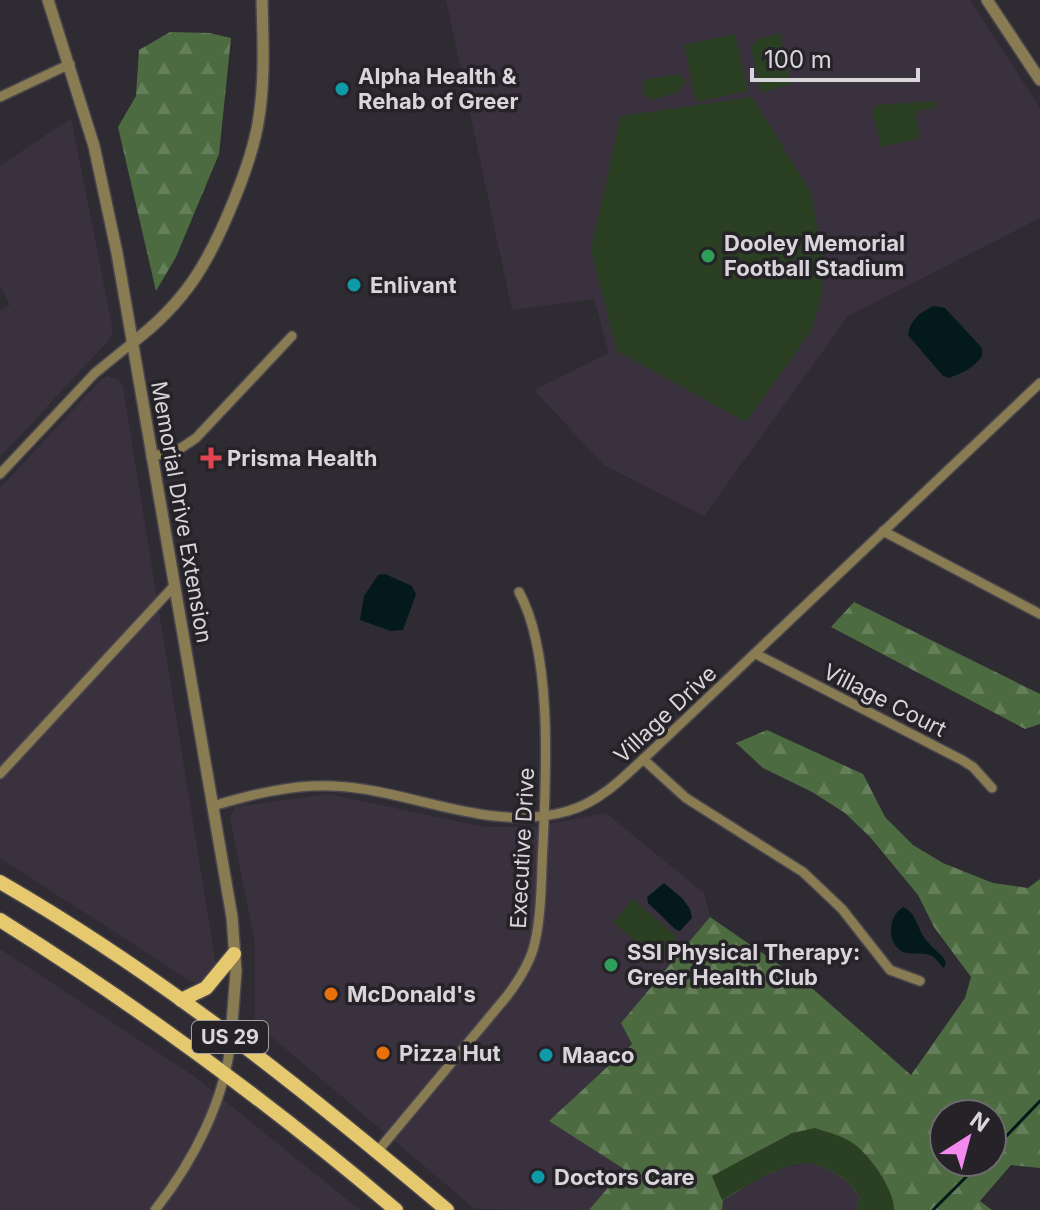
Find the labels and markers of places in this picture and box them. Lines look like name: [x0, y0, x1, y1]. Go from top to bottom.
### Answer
place label: Alpha Health & Rehab of Greer: [358, 63, 518, 114]
marker: Alpha Health & Rehab of Greer: [333, 80, 351, 98]
place label: Dooley Memorial Football Stadium: [724, 230, 905, 281]
marker: Dooley Memorial Football Stadium: [699, 247, 717, 265]
place label: Enlivant: [370, 272, 457, 298]
marker: Enlivant: [345, 276, 363, 294]
place label: Prisma Health: [227, 445, 377, 471]
marker: Prisma Health: [202, 449, 220, 467]
place label: SSI Physical Therapy: Greer Health Club: [627, 939, 860, 990]
marker: SSI Physical Therapy: Greer Health Club: [602, 956, 620, 974]
place label: McDonald's: [347, 981, 476, 1007]
marker: McDonald's: [322, 985, 340, 1003]
place label: Pizza Hut: [399, 1040, 501, 1066]
place label: Maaco: [562, 1042, 634, 1068]
marker: Pizza Hut: [374, 1044, 392, 1062]
marker: Maaco: [537, 1046, 555, 1064]
place label: Doctors Care: [554, 1164, 695, 1190]
marker: Doctors Care: [529, 1168, 547, 1186]

